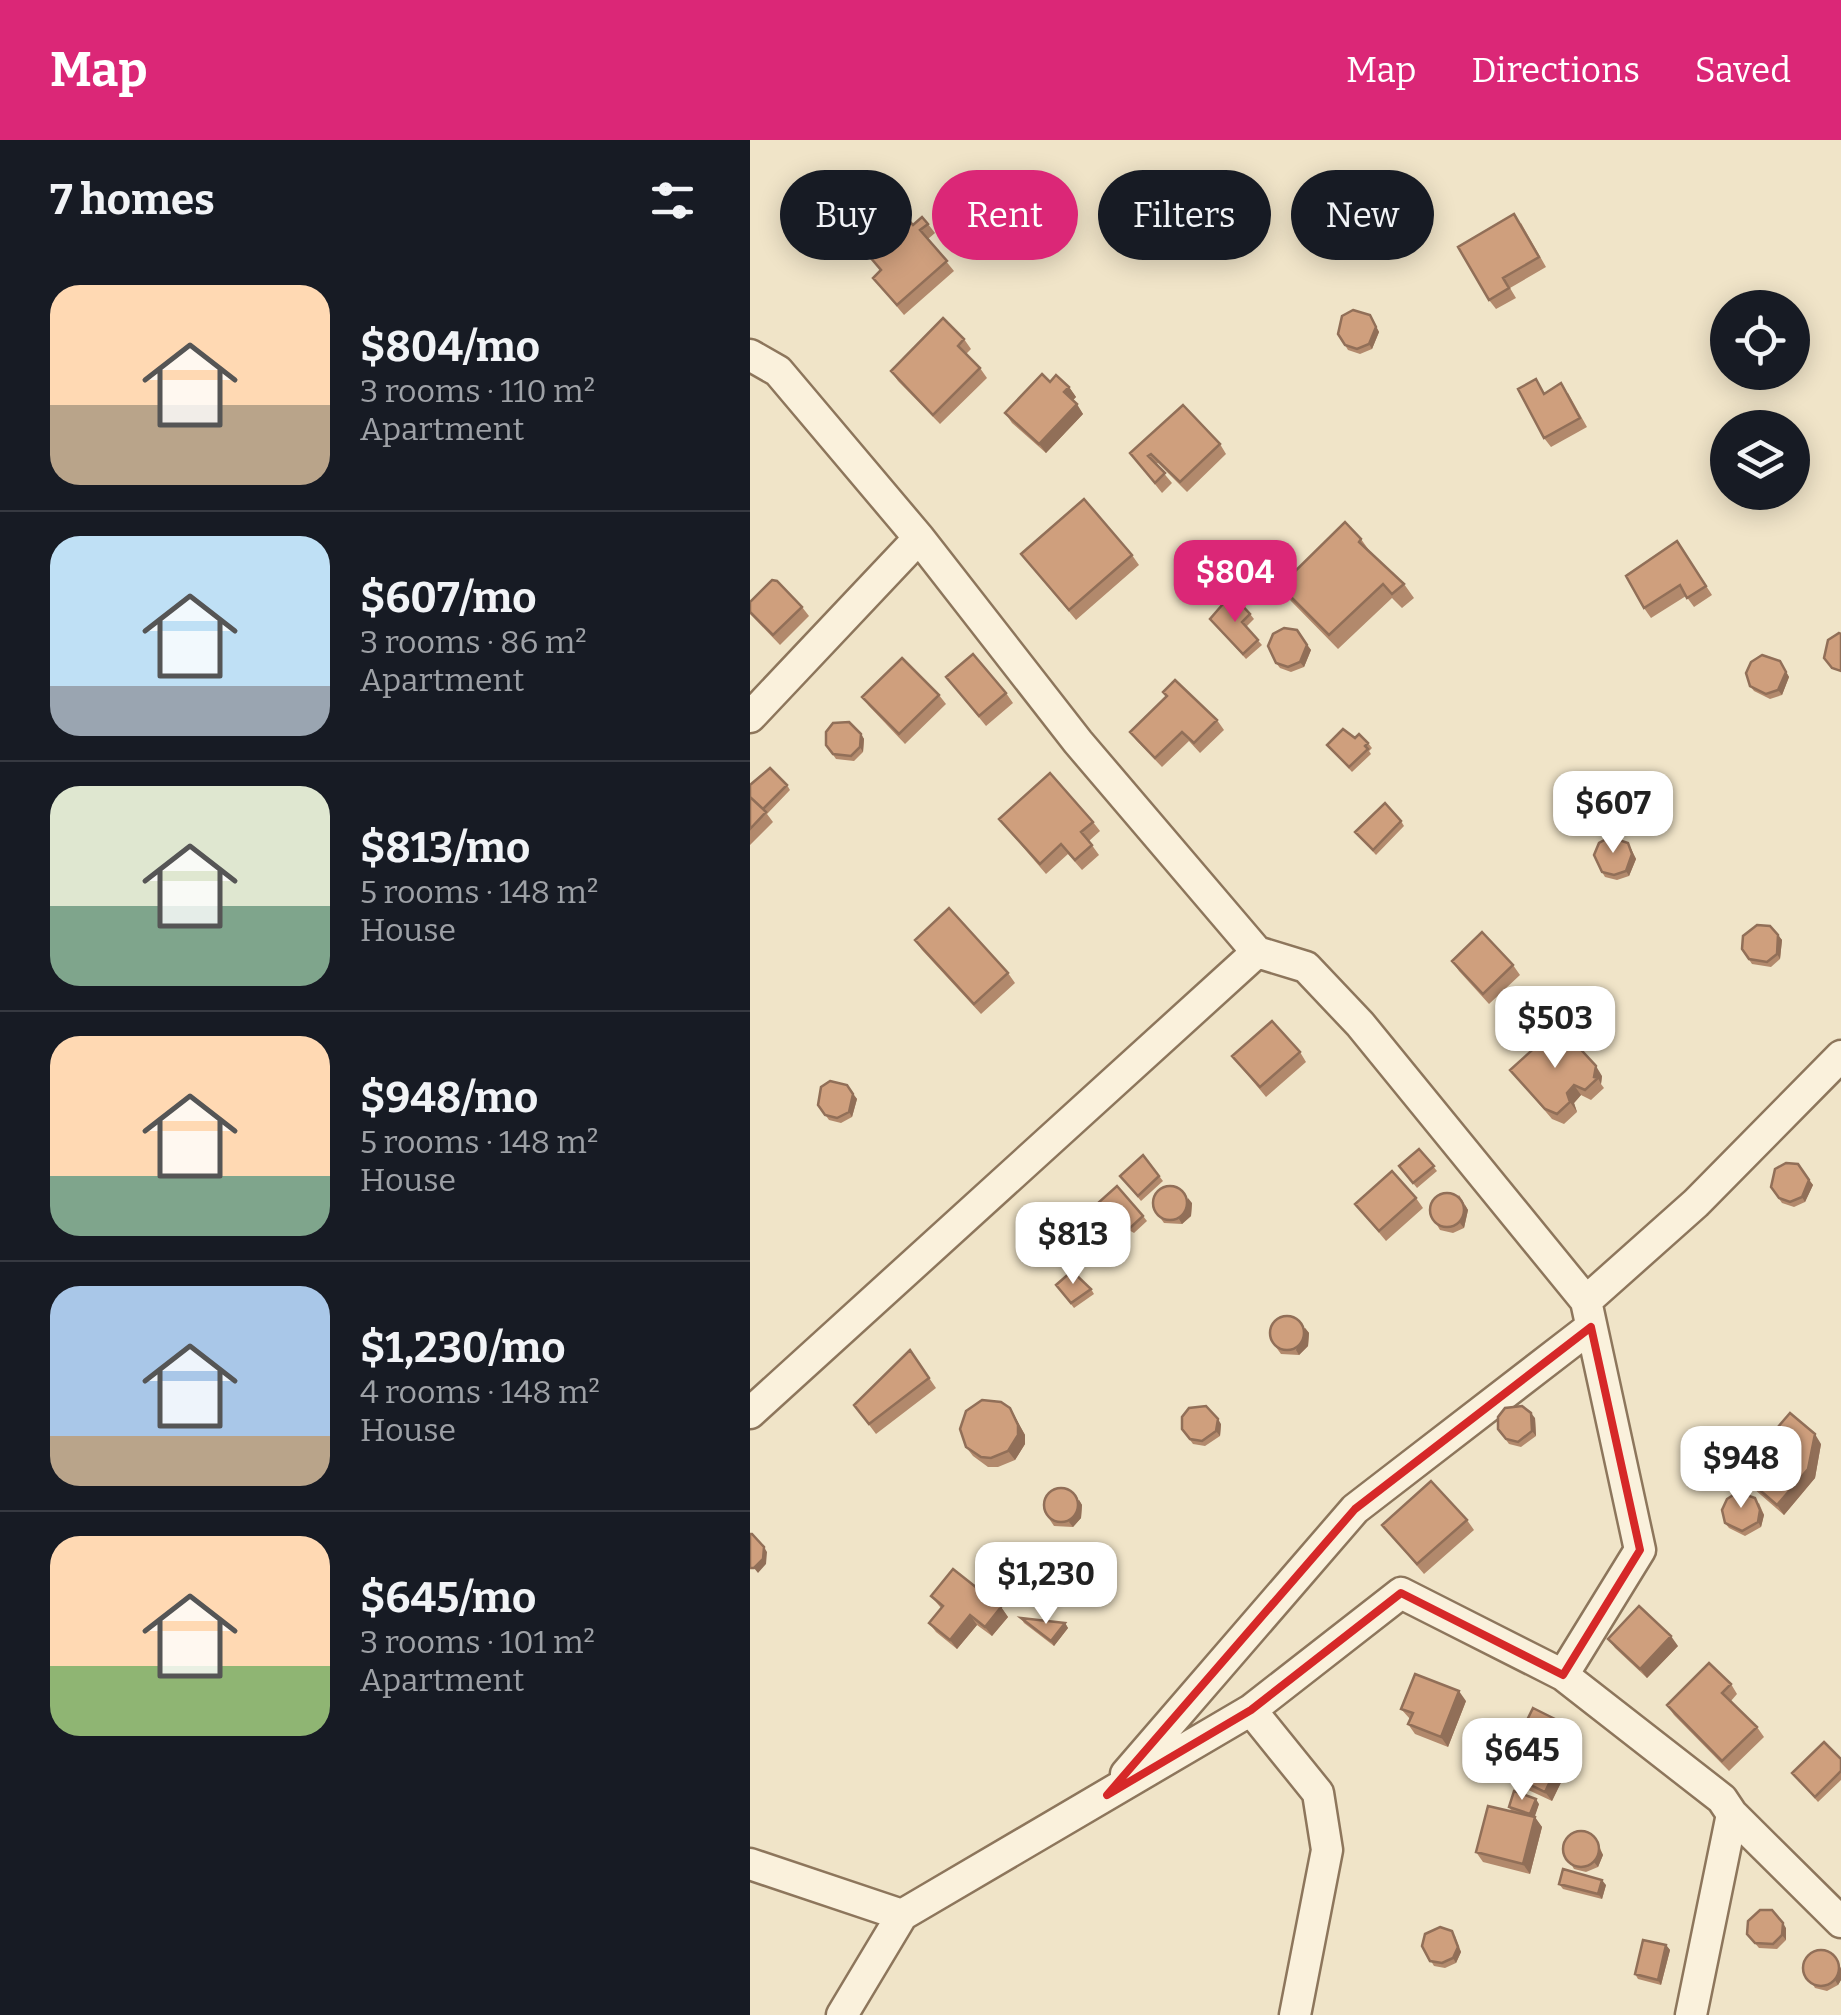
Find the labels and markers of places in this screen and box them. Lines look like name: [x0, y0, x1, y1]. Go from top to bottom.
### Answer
pin: $804: [1176, 540, 1294, 625]
pin: $607: [1554, 771, 1672, 856]
pin: $503: [1496, 986, 1614, 1071]
pin: $813: [1014, 1202, 1132, 1287]
pin: $948: [1682, 1426, 1800, 1511]
pin: $1,230: [965, 1542, 1127, 1627]
pin: $645: [1463, 1718, 1581, 1803]

